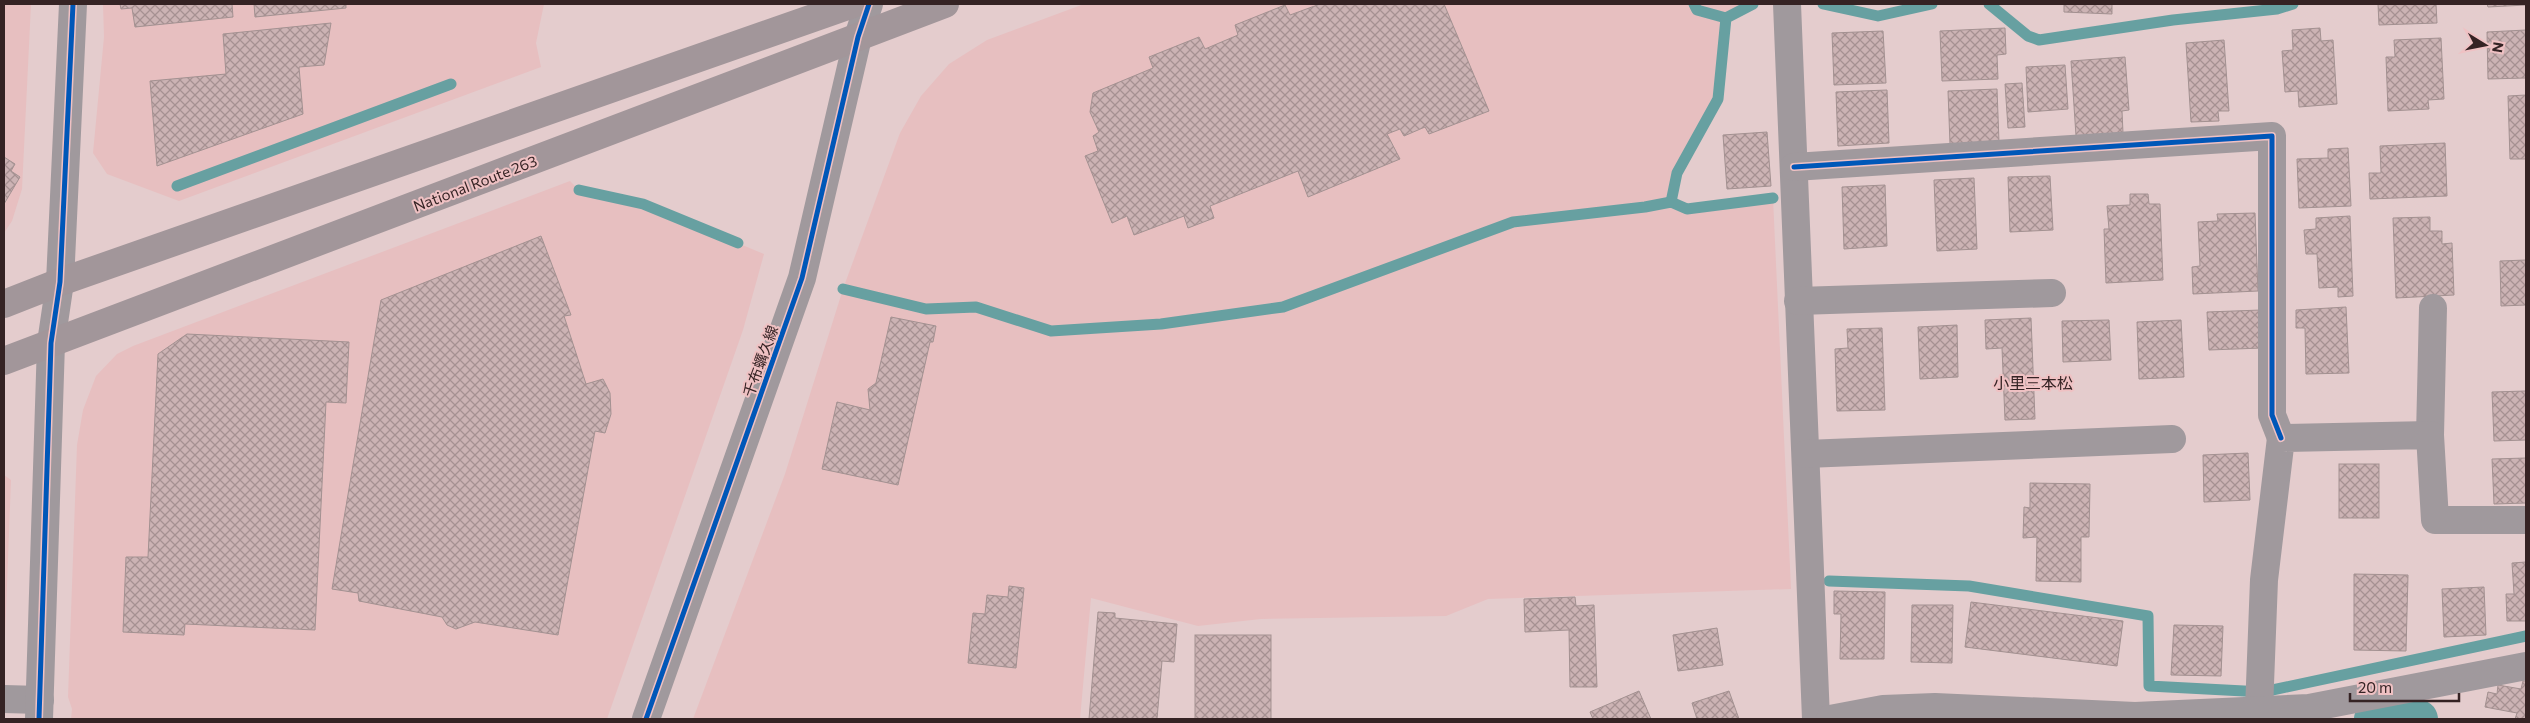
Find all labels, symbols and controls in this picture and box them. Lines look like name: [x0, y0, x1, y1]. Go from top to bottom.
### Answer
north arrow: [2460, 20, 2510, 70]
text: N: [2489, 41, 2508, 54]
street label: National Route 263: [411, 151, 539, 215]
street label: 千布蠣久線: [739, 323, 781, 399]
district label: 小里三本松: [1993, 373, 2073, 392]
scale bar: [2350, 670, 2459, 702]
text: 20 m: [2358, 678, 2392, 696]

